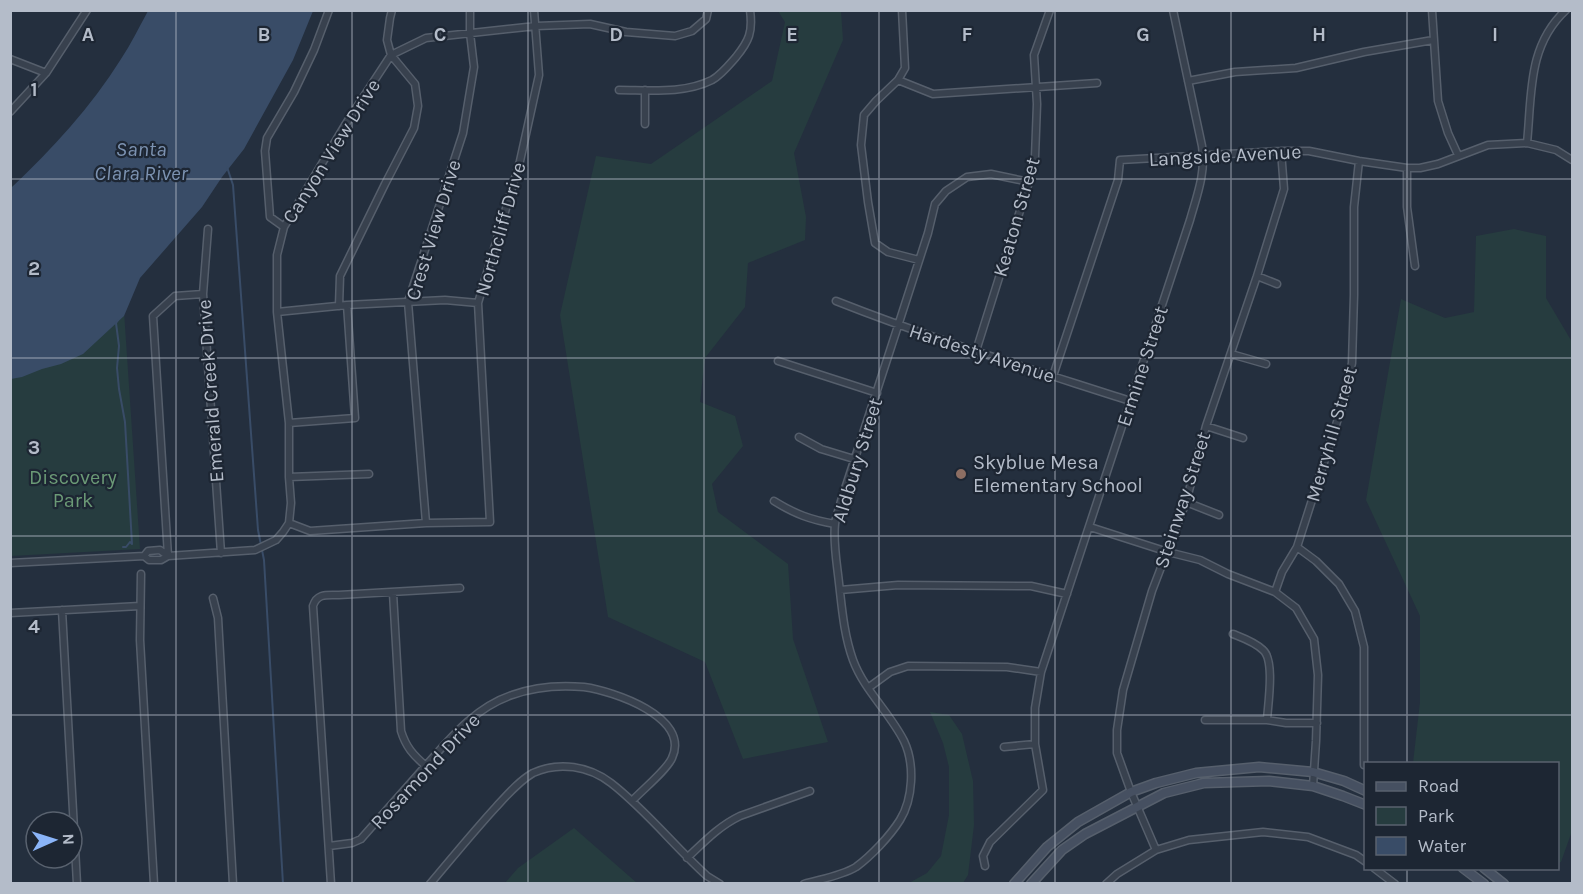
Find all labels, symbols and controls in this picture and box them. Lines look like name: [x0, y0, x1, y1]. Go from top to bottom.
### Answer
text: A: [82, 23, 95, 46]
text: B: [258, 23, 270, 46]
text: C: [434, 23, 446, 46]
text: D: [609, 23, 623, 46]
text: E: [786, 23, 798, 46]
text: F: [962, 23, 973, 46]
text: G: [1136, 23, 1150, 46]
text: H: [1312, 23, 1326, 46]
text: I: [1492, 23, 1498, 46]
street label: Canyon View Drive: [278, 75, 385, 228]
text: 1: [30, 78, 38, 101]
water label: Santa Clara River: [94, 137, 189, 185]
street label: Langside Avenue: [1148, 140, 1302, 171]
street label: Keaton Street: [988, 154, 1045, 280]
street label: Crest View Drive: [401, 157, 466, 303]
street label: Northcliff Drive: [470, 159, 531, 299]
text: 2: [28, 257, 40, 280]
street label: Emerald Creek Drive: [193, 299, 228, 483]
street label: Ermine Street: [1112, 303, 1173, 429]
street label: Hardesty Avenue: [906, 319, 1058, 388]
street label: Merryhill Street: [1301, 363, 1362, 505]
street label: Aldbury Street: [828, 395, 887, 525]
street label: Steinway Street: [1150, 428, 1216, 571]
text: 3: [28, 436, 40, 459]
place label: Skyblue Mesa Elementary School: [973, 451, 1143, 497]
park label: Discovery Park: [29, 466, 117, 512]
marker: Skyblue Mesa Elementary School: [954, 467, 968, 481]
text: 4: [28, 615, 40, 638]
street label: Rosamond Drive: [366, 709, 485, 834]
legend: [1364, 762, 1559, 870]
text: Road: [1418, 775, 1459, 797]
text: Park: [1418, 805, 1455, 827]
north arrow: [24, 810, 84, 870]
text: N: [59, 833, 78, 845]
text: Water: [1418, 835, 1466, 857]

